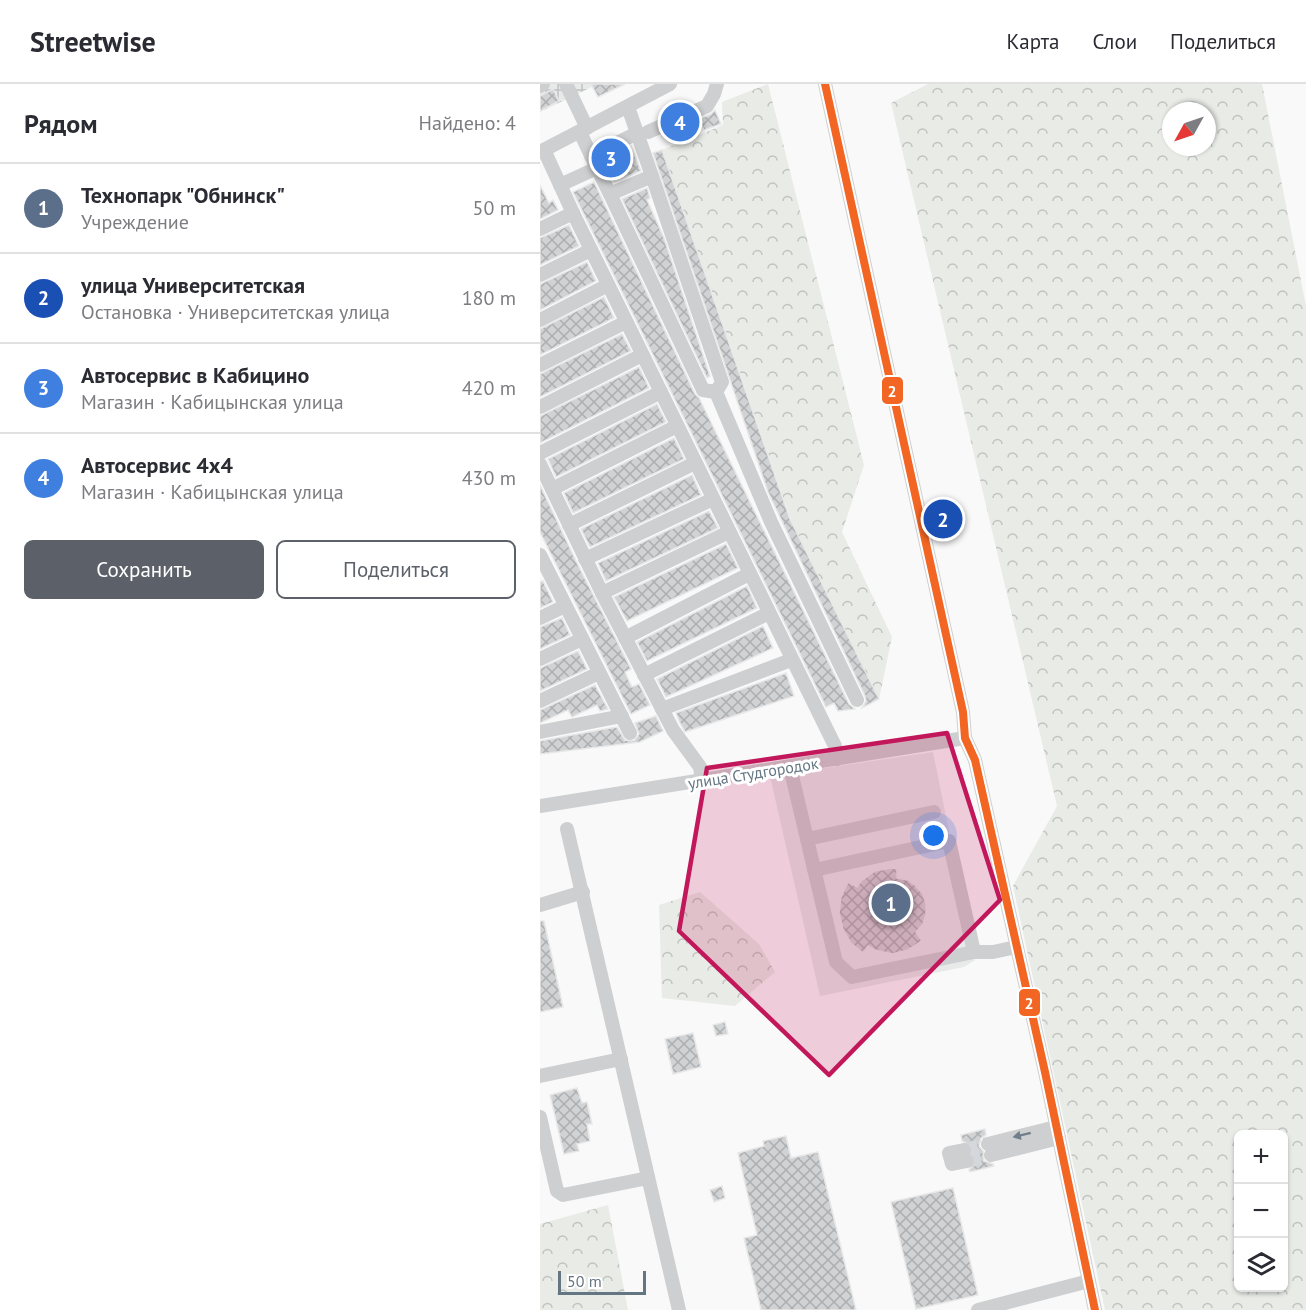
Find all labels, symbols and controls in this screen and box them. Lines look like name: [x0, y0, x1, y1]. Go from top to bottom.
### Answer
text: Streetwise: [30, 23, 156, 60]
text: Карта: [1006, 28, 1059, 55]
text: Слои: [1092, 28, 1137, 55]
text: Поделиться: [1170, 28, 1276, 55]
pin: 4: [660, 99, 700, 144]
north arrow: [1162, 102, 1216, 156]
text: Рядом: [24, 107, 98, 140]
text: Найдено: 4: [419, 110, 516, 136]
pin: 3: [592, 136, 630, 181]
text: Технопарк "Обнинск": [81, 181, 285, 209]
text: 1: [38, 195, 49, 221]
text: 50 m: [473, 195, 516, 221]
text: Учреждение: [81, 209, 189, 235]
text: улица Университетская: [81, 271, 305, 299]
text: 2: [38, 285, 49, 311]
text: 180 m: [462, 285, 516, 311]
text: Остановка · Университетская улица: [81, 299, 390, 325]
text: Автосервис в Кабицино: [81, 361, 309, 389]
text: 3: [38, 375, 49, 401]
text: 420 m: [462, 375, 516, 401]
line badge: 2: [881, 376, 904, 405]
text: 2: [887, 381, 897, 401]
text: Магазин · Кабицынская улица: [81, 389, 344, 415]
text: Автосервис 4х4: [81, 451, 233, 479]
text: 4: [38, 465, 49, 491]
text: 430 m: [462, 465, 516, 491]
text: Магазин · Кабицынская улица: [81, 479, 344, 505]
pin: 2: [924, 496, 962, 542]
button: Сохранить: [24, 540, 264, 599]
button: Поделиться: [276, 540, 516, 599]
street label: улица Студгородок: [686, 753, 820, 793]
your location: [919, 821, 948, 850]
pin: 1: [872, 880, 910, 926]
line badge: 2: [1018, 988, 1041, 1017]
text: 2: [1024, 993, 1034, 1013]
map controls: [1234, 1130, 1288, 1292]
button: +: [1234, 1130, 1288, 1184]
one-way arrow: [1013, 1131, 1031, 1141]
button: −: [1234, 1184, 1288, 1238]
button: layers: [1234, 1238, 1288, 1292]
scale bar: [558, 1268, 646, 1296]
text: 50 m: [567, 1271, 602, 1291]

